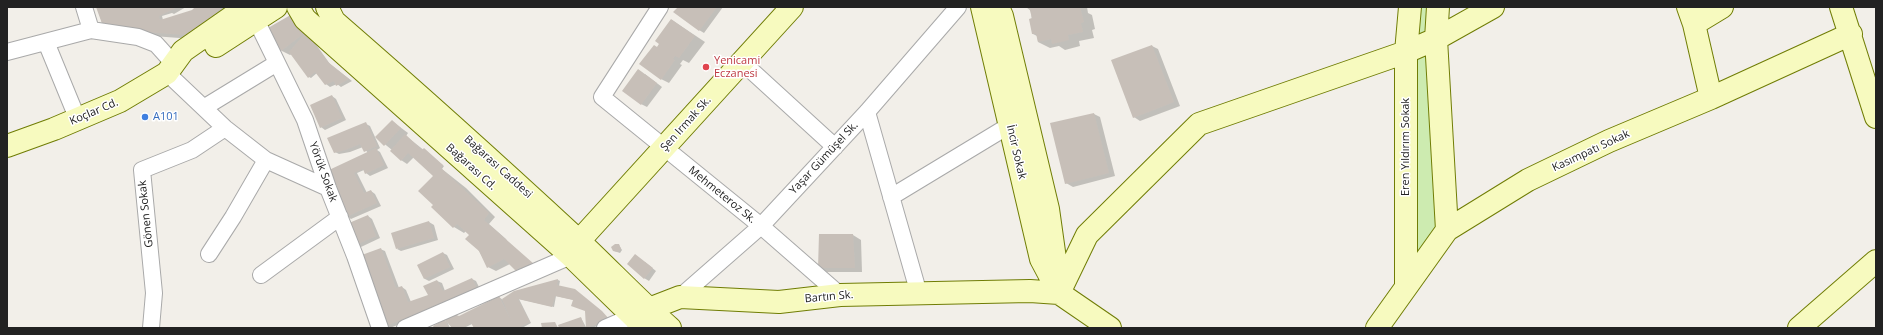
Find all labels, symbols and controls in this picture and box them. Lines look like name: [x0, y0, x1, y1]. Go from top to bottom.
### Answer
place label: Yenicami Eczanesi: [714, 54, 760, 80]
marker: Yenicami Eczanesi: [701, 62, 711, 72]
street label: Şen Irmak Sk.: [658, 94, 714, 154]
street label: Koçlar Cd.: [68, 96, 120, 128]
street label: Eren Yıldırım Sokak: [1399, 98, 1413, 196]
place label: A101: [153, 110, 179, 124]
marker: A101: [140, 112, 150, 122]
street label: Yaşar Gümüşel Sk.: [787, 119, 861, 197]
street label: İncir Sokak: [1003, 123, 1029, 181]
street label: Kasımpatı Sokak: [1550, 127, 1632, 175]
street label: Bağarası Caddesi: [461, 133, 535, 201]
street label: Yörük Sokak: [306, 140, 340, 204]
street label: Bağarası Cd.: [443, 141, 499, 193]
street label: Mehmeteroz Sk.: [686, 164, 758, 226]
street label: Gönen Sokak: [136, 180, 156, 248]
street label: Bartın Sk.: [804, 288, 854, 306]

